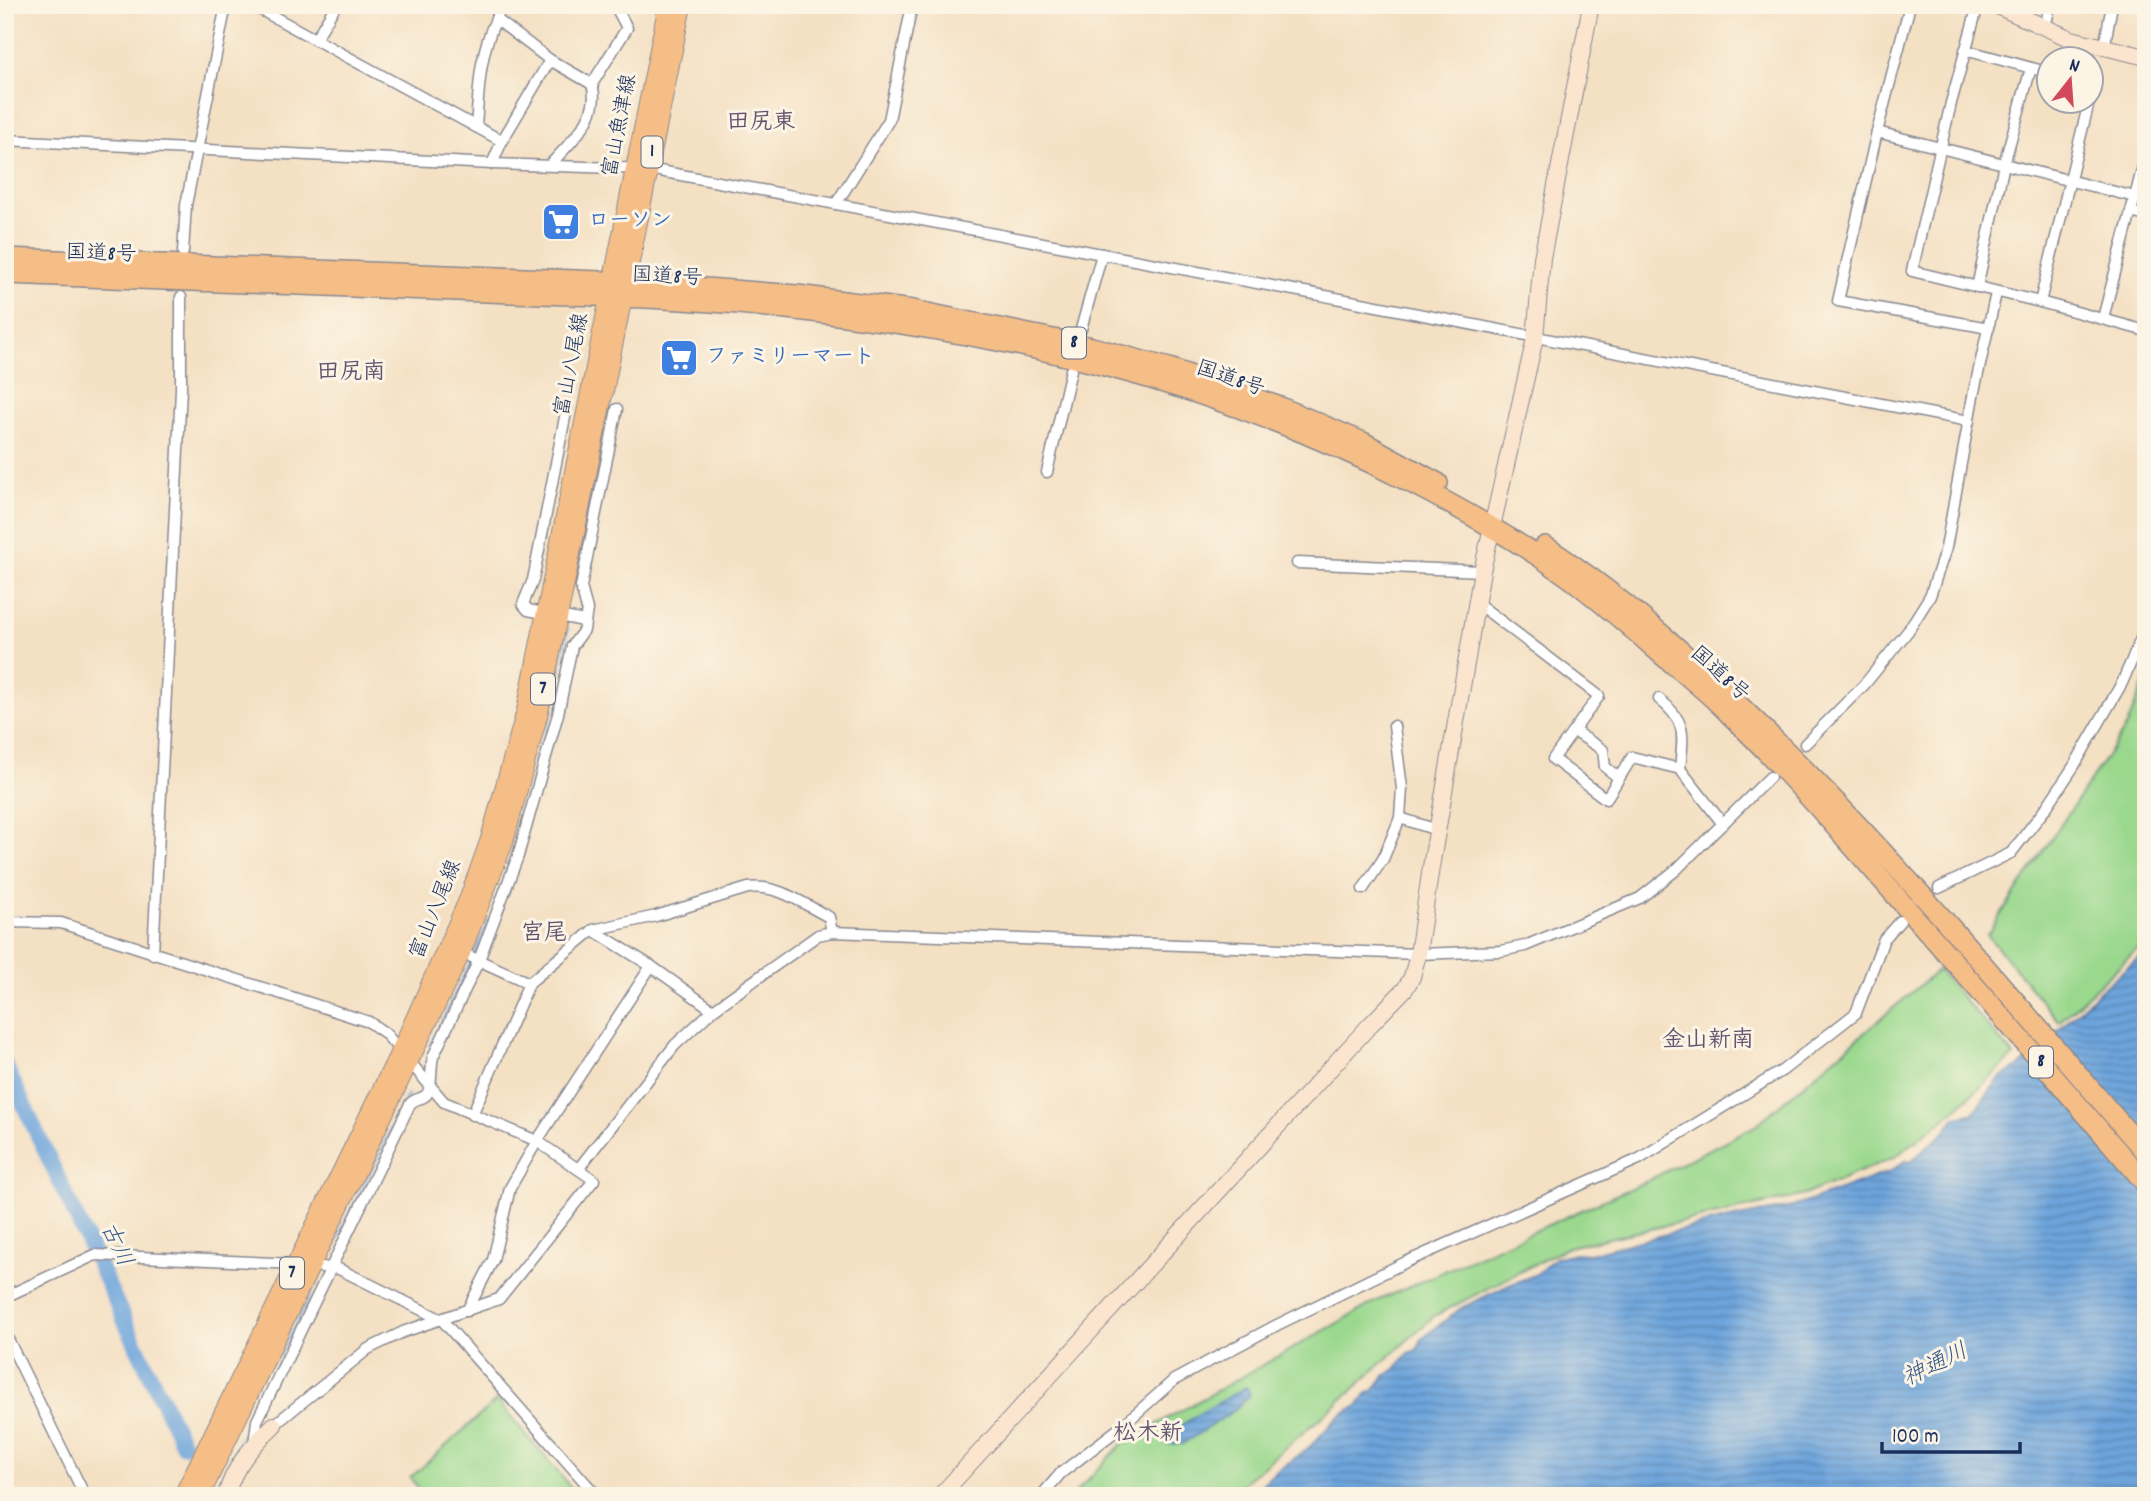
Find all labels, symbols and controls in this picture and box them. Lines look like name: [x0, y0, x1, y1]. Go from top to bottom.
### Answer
north arrow: [2036, 46, 2106, 116]
text: N: [2066, 53, 2082, 81]
street label: 富山魚津線: [596, 72, 646, 180]
district label: 田尻東: [727, 107, 796, 140]
road number: 1: [642, 136, 662, 168]
supermarket icon: ローソン: [540, 201, 582, 243]
place label: ローソン: [588, 207, 672, 237]
street label: 国道8号: [65, 239, 137, 271]
street label: 国道8号: [631, 261, 703, 295]
street label: 富山八尾線: [548, 311, 598, 419]
road number: 8: [1062, 328, 1086, 358]
supermarket icon: ファミリーマート: [658, 337, 700, 379]
place label: ファミリーマート: [706, 343, 875, 373]
street label: 国道8号: [1191, 354, 1269, 406]
district label: 田尻南: [317, 357, 386, 390]
street label: 国道8号: [1682, 640, 1756, 710]
road number: 7: [531, 674, 555, 704]
street label: 富山八尾線: [403, 856, 471, 964]
district label: 宮尾: [521, 918, 567, 951]
district label: 金山新南: [1662, 1025, 1754, 1058]
road number: 8: [2029, 1046, 2053, 1078]
water label: 古川: [90, 1217, 140, 1273]
road number: 7: [280, 1258, 304, 1288]
water label: 神通川: [1898, 1336, 1974, 1396]
scale bar: [1882, 1410, 2020, 1454]
district label: 松木新: [1114, 1418, 1183, 1451]
text: 100 m: [1892, 1423, 1939, 1453]

